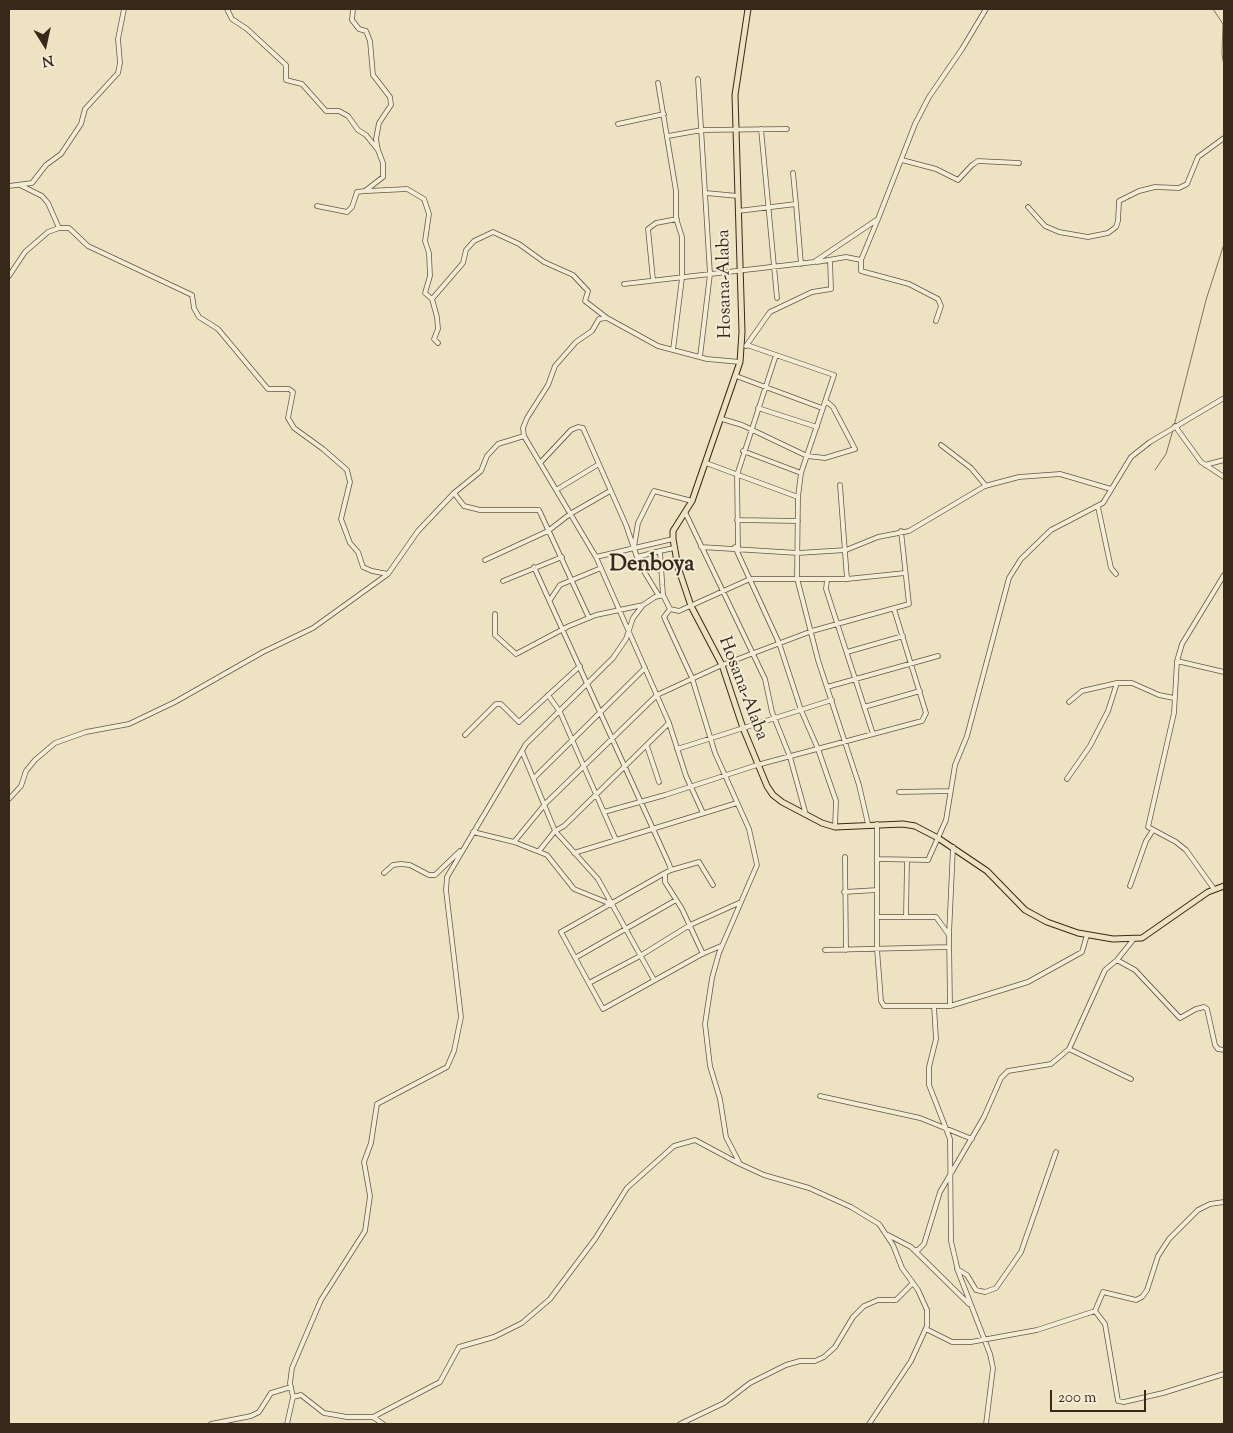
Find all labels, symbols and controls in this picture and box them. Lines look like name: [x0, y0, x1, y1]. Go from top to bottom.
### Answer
north arrow: [20, 20, 70, 70]
text: N: [40, 49, 55, 71]
street label: Hosana-Alaba: [714, 229, 738, 339]
district label: Denboya: [610, 553, 694, 579]
street label: Hosana-Alaba: [712, 634, 772, 744]
scale bar: [1053, 1380, 1149, 1412]
text: 200 m: [1058, 1388, 1097, 1409]

